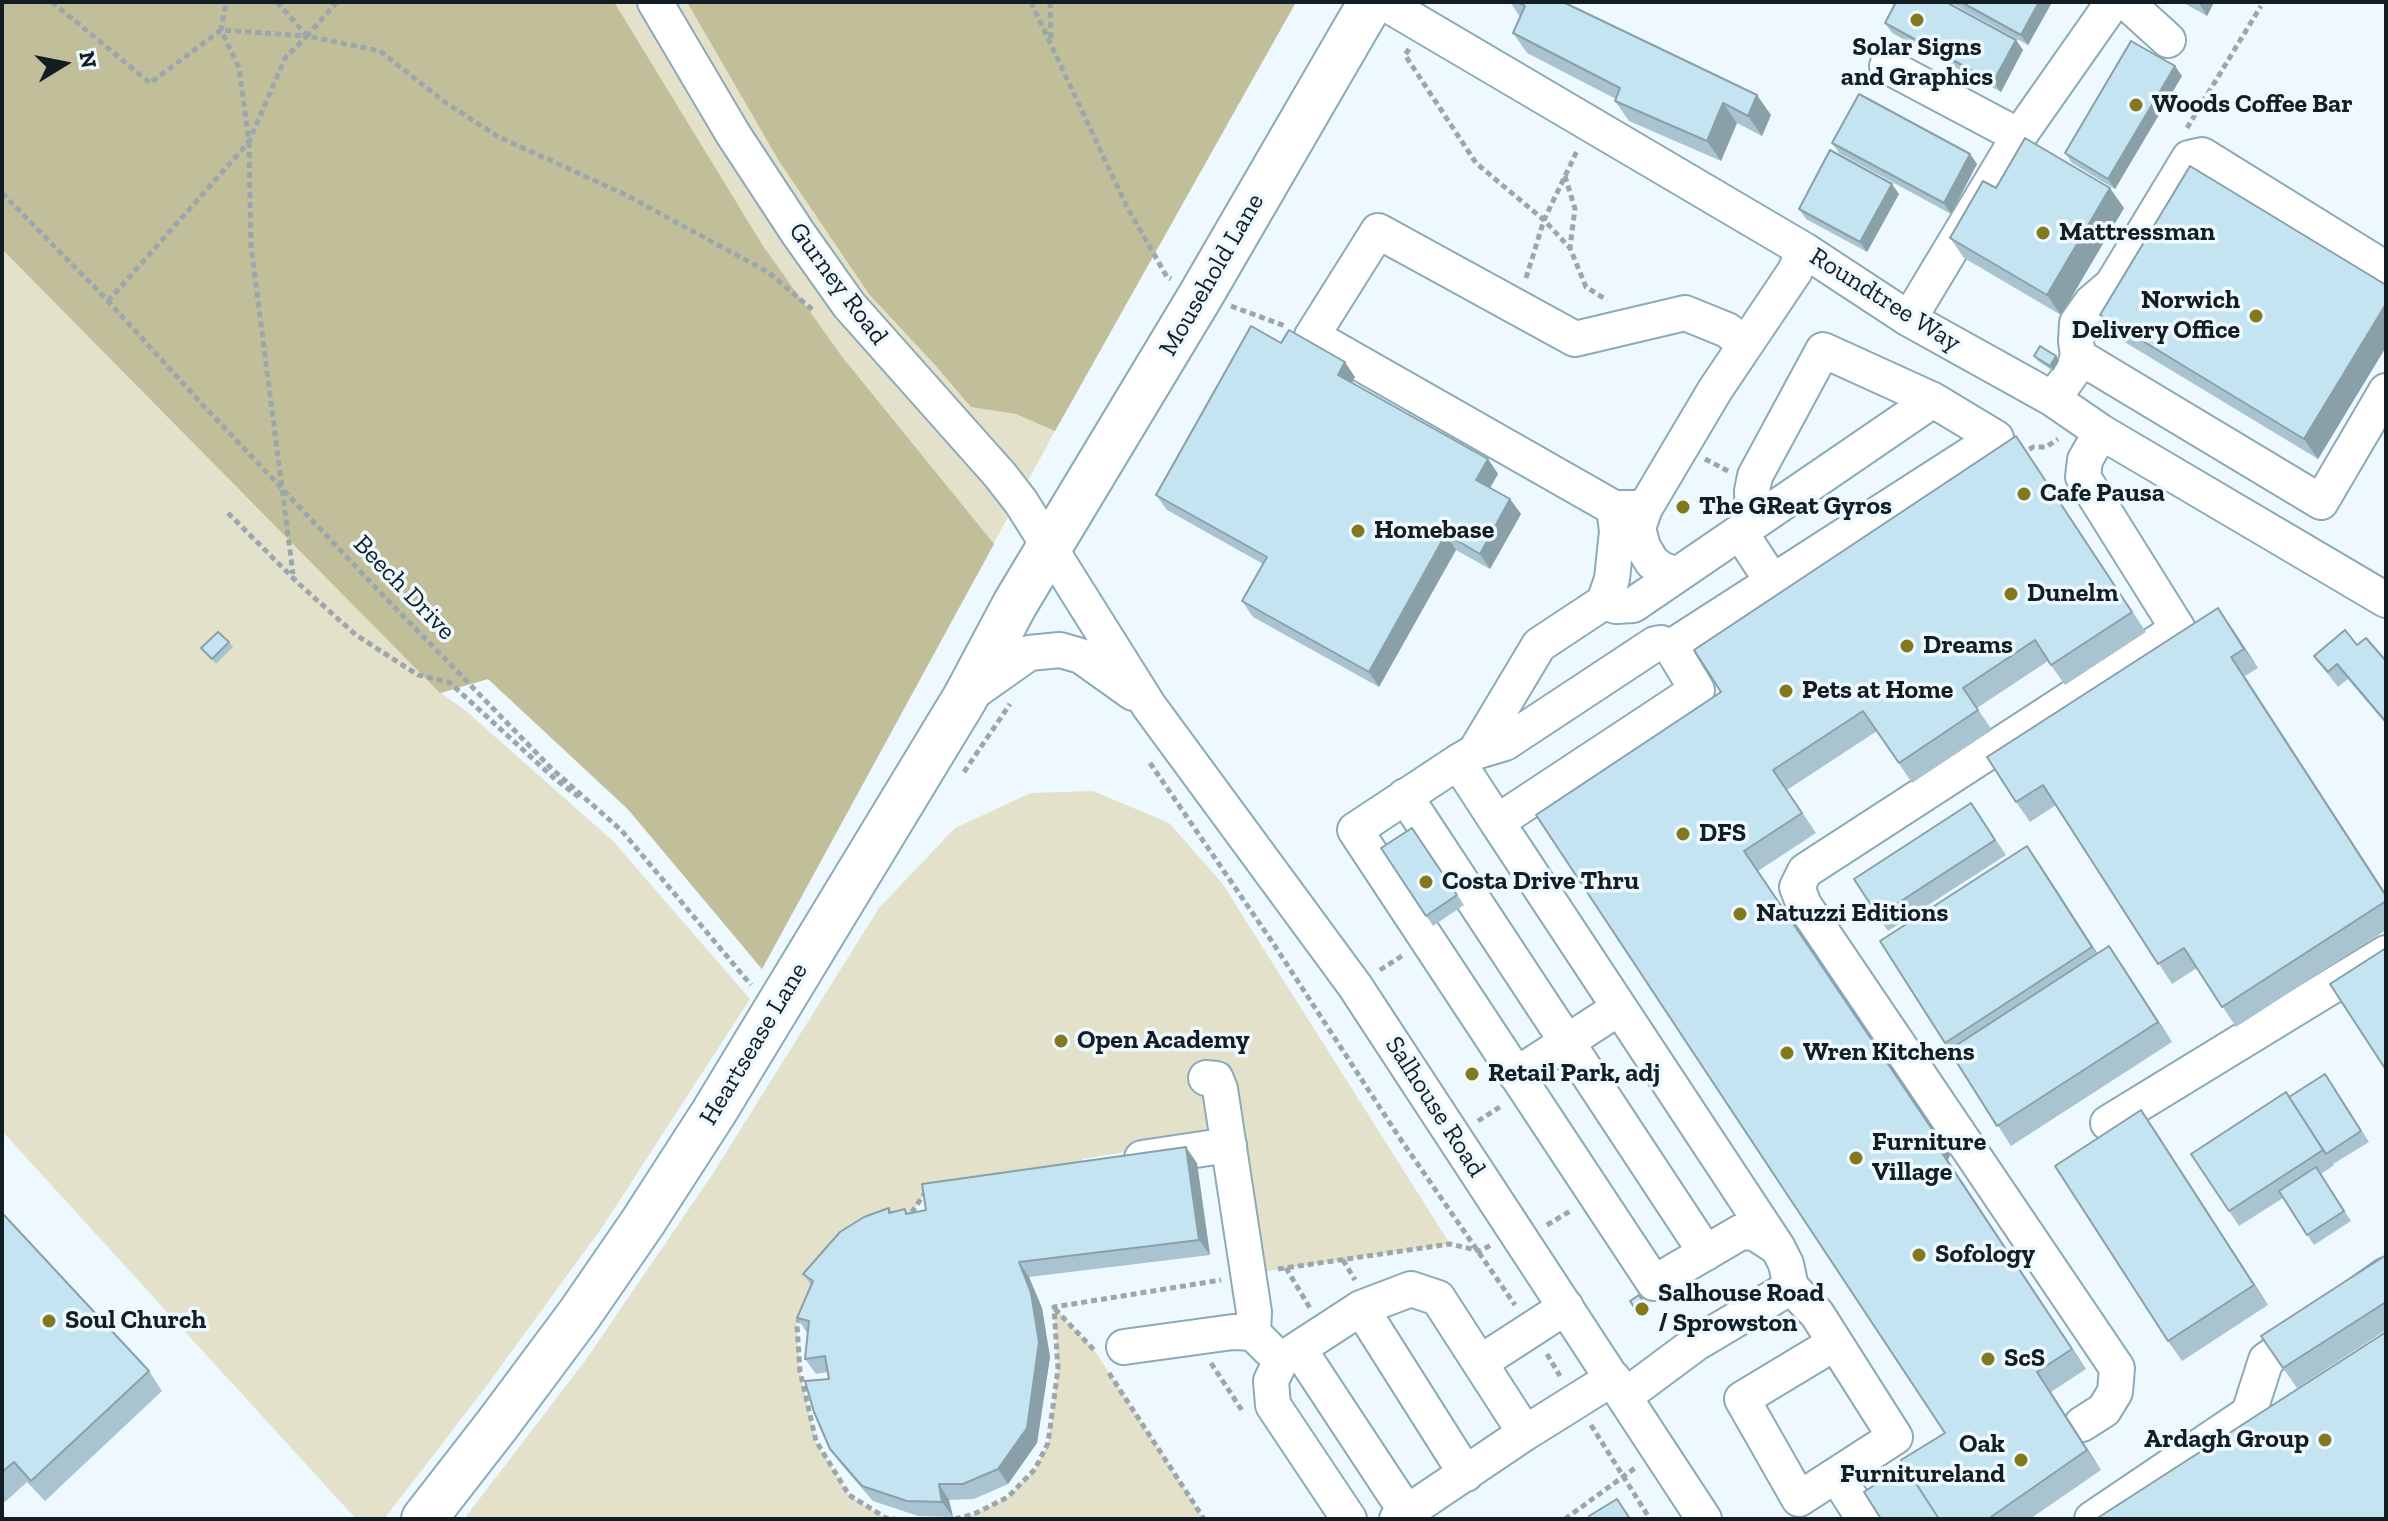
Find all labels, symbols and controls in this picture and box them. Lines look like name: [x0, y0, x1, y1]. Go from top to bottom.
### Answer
marker: Solar Signs and Graphics: [1908, 11, 1926, 29]
north arrow: [24, 24, 104, 104]
place label: Solar Signs and Graphics: [1841, 32, 1993, 94]
text: N: [73, 49, 103, 70]
place label: Woods Coffee Bar: [2152, 89, 2353, 121]
marker: Woods Coffee Bar: [2127, 96, 2145, 114]
street label: Mousehold Lane: [1153, 188, 1271, 362]
street label: Gurney Road: [782, 217, 894, 351]
place label: Mattressman: [2059, 217, 2215, 249]
marker: Mattressman: [2034, 224, 2052, 242]
street label: Roundtree Way: [1804, 241, 1966, 359]
place label: Norwich Delivery Office: [2072, 285, 2240, 346]
marker: Norwich Delivery Office: [2247, 307, 2265, 325]
place label: Cafe Pausa: [2040, 478, 2165, 510]
marker: Cafe Pausa: [2015, 485, 2033, 503]
place label: The GReat Gyros: [1699, 491, 1892, 523]
marker: The GReat Gyros: [1674, 498, 1692, 516]
place label: Homebase: [1374, 515, 1494, 547]
marker: Homebase: [1349, 522, 1367, 540]
street label: Beech Drive: [346, 529, 462, 647]
place label: Dunelm: [2027, 578, 2119, 610]
marker: Dunelm: [2002, 585, 2020, 603]
place label: Dreams: [1923, 630, 2013, 662]
marker: Dreams: [1898, 637, 1916, 655]
place label: Pets at Home: [1802, 675, 1953, 707]
marker: Pets at Home: [1777, 682, 1795, 700]
place label: DFS: [1699, 818, 1746, 850]
marker: DFS: [1674, 825, 1692, 843]
place label: Costa Drive Thru: [1442, 866, 1639, 898]
marker: Costa Drive Thru: [1417, 873, 1435, 891]
place label: Natuzzi Editions: [1756, 898, 1948, 930]
marker: Natuzzi Editions: [1731, 905, 1749, 923]
street label: Heartsease Lane: [693, 957, 815, 1131]
place label: Open Academy: [1077, 1025, 1250, 1057]
street label: Salhouse Road: [1378, 1031, 1492, 1183]
marker: Open Academy: [1052, 1032, 1070, 1050]
place label: Wren Kitchens: [1803, 1037, 1975, 1069]
marker: Wren Kitchens: [1778, 1044, 1796, 1062]
place label: Retail Park, adj: [1488, 1058, 1660, 1090]
marker: Retail Park, adj: [1463, 1065, 1481, 1083]
place label: Furniture Village: [1872, 1127, 1986, 1188]
marker: Furniture Village: [1847, 1149, 1865, 1167]
place label: Sofology: [1935, 1239, 2035, 1271]
marker: Sofology: [1910, 1246, 1928, 1264]
place label: Salhouse Road / Sprowston: [1658, 1278, 1824, 1340]
marker: Salhouse Road / Sprowston: [1633, 1300, 1651, 1318]
place label: Soul Church: [65, 1305, 206, 1337]
marker: Soul Church: [40, 1312, 58, 1330]
place label: ScS: [2004, 1343, 2045, 1375]
marker: ScS: [1979, 1350, 1997, 1368]
place label: Ardagh Group: [2144, 1424, 2309, 1456]
place label: Oak Furnitureland: [1840, 1429, 2005, 1490]
marker: Ardagh Group: [2316, 1431, 2334, 1449]
marker: Oak Furnitureland: [2012, 1451, 2030, 1469]

